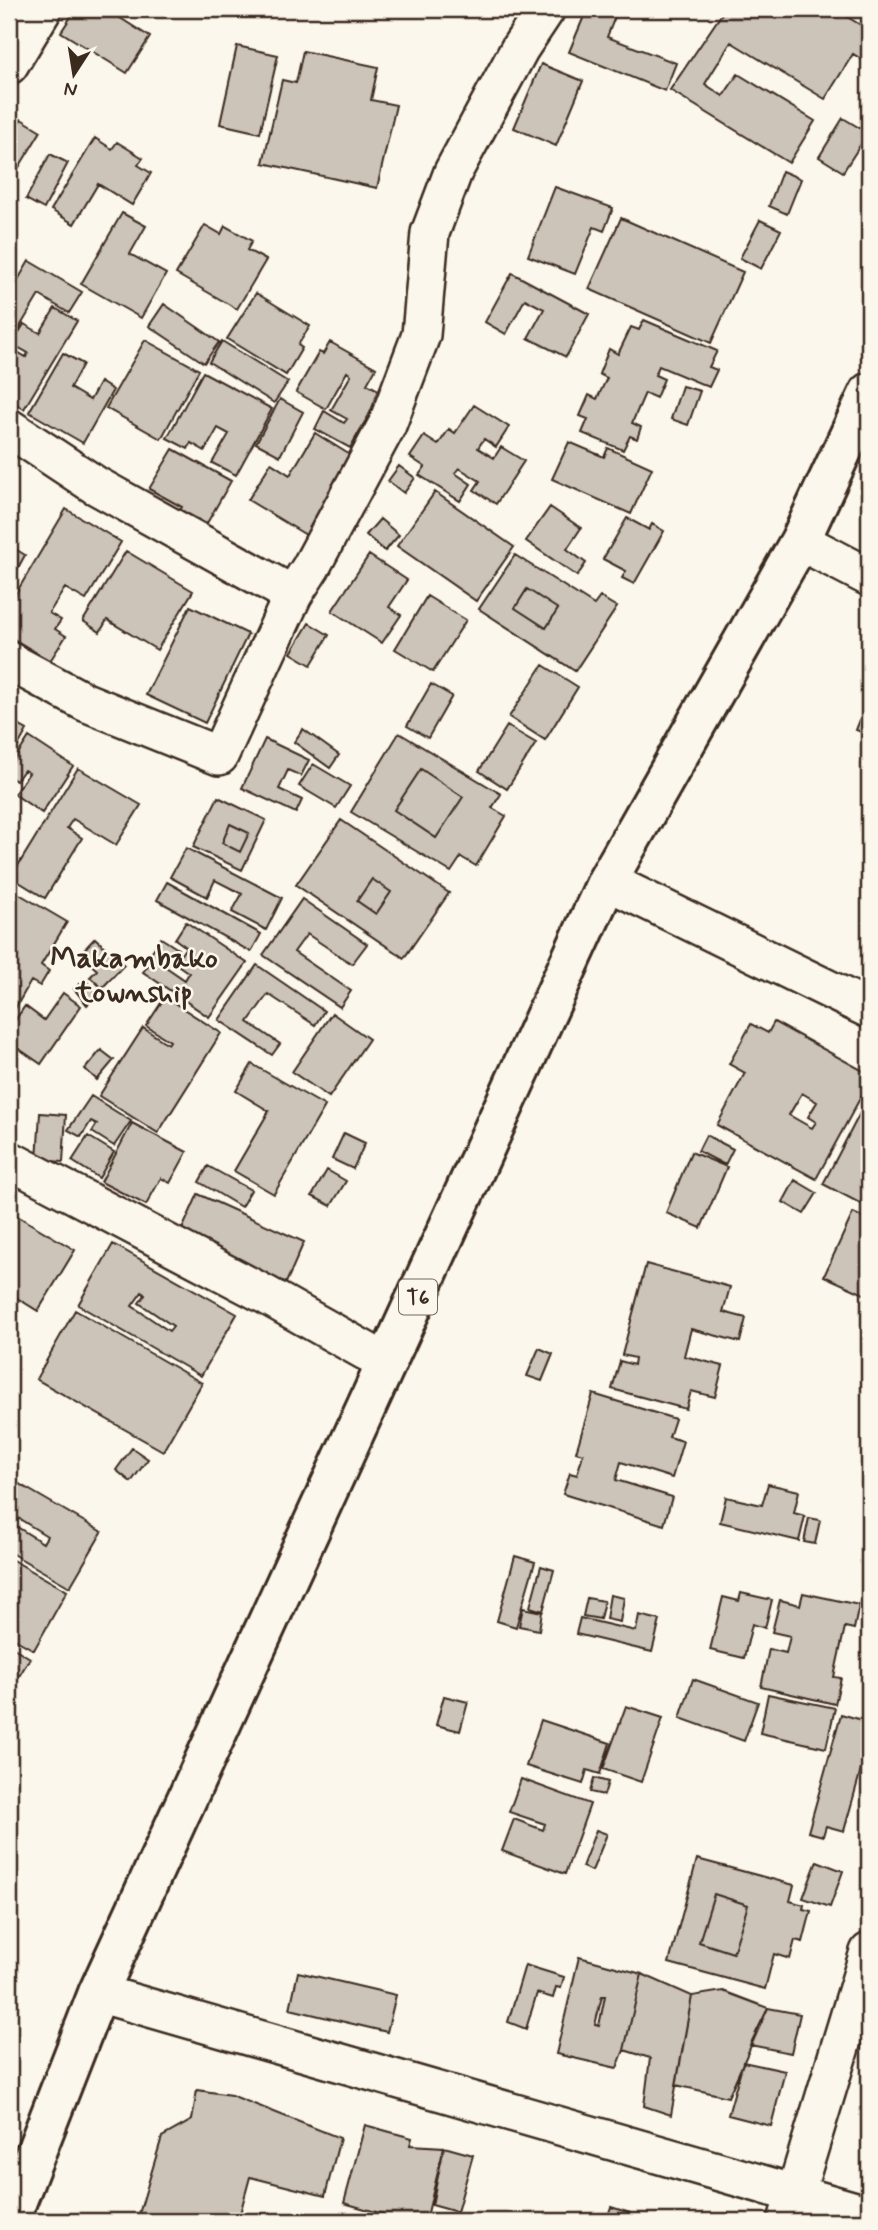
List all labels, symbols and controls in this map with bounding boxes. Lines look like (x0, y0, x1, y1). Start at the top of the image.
north arrow (38, 38, 108, 108)
text: N (62, 76, 80, 103)
district label: Makambako township (50, 939, 218, 1012)
road number: T6 (399, 1280, 437, 1314)

